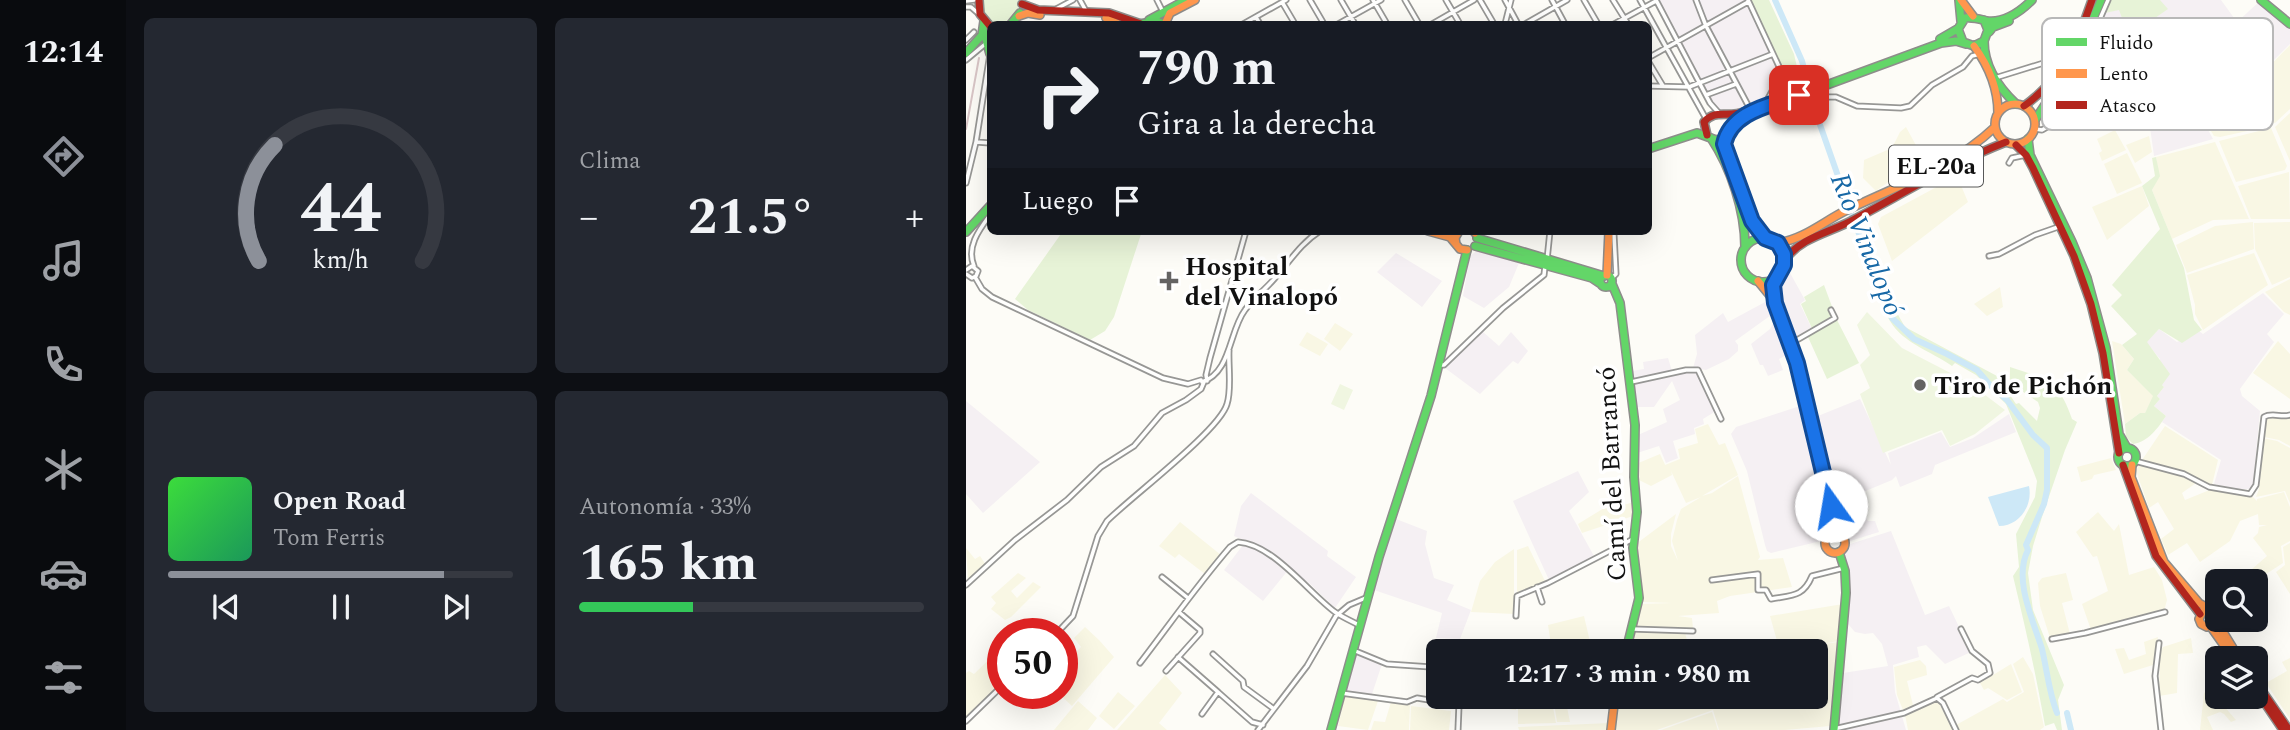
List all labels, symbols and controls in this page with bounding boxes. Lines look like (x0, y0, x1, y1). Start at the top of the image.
legend (2042, 18, 2273, 130)
text: 12:14 (23, 28, 103, 77)
text: Fluido (2099, 29, 2153, 58)
text: 790 m (1137, 32, 1276, 107)
icon: right (1022, 49, 1113, 140)
text: Lento (2099, 60, 2148, 89)
pin (1769, 65, 1829, 125)
icon: arrive (1780, 76, 1818, 114)
text: Atasco (2099, 92, 2156, 121)
text: Gira a la derecha (1137, 100, 1376, 149)
icon: directions (39, 132, 88, 181)
text: Clima (579, 144, 641, 179)
road number: EL-20a (1889, 146, 1983, 186)
text: 44 (300, 155, 381, 266)
water label: Río Vinalopó (1818, 166, 1915, 323)
text: 21.5° (688, 178, 815, 257)
text: Luego (1022, 181, 1094, 221)
icon: arrive (1108, 182, 1146, 220)
text: − (579, 189, 598, 247)
text: + (905, 189, 924, 247)
icon: music (39, 236, 88, 285)
text: km/h (312, 242, 369, 280)
place label: Hospital del Vinalopó (1185, 247, 1338, 317)
marker: Hospital del Vinalopó (1159, 271, 1179, 291)
icon: phone (39, 340, 88, 389)
street label: Camí del Barrancó (1586, 366, 1638, 582)
place label: Tiro de Pichón (1934, 366, 2112, 406)
marker: Tiro de Pichón (1912, 377, 1928, 393)
icon: climate (39, 445, 88, 494)
position arrow (1794, 469, 1868, 543)
text: Open Road (273, 481, 406, 521)
text: Autonomía · 33% (579, 490, 751, 525)
text: Tom Ferris (273, 521, 385, 556)
text: 165 km (579, 524, 758, 603)
icon: car (39, 549, 88, 598)
map controls (2205, 569, 2268, 709)
button: search (2205, 569, 2268, 632)
icon: previous (207, 588, 245, 626)
icon: pause (322, 588, 360, 626)
icon: next (437, 588, 475, 626)
speed limit sign: 50 (987, 618, 1078, 709)
button: layers (2205, 646, 2268, 709)
icon: filters (39, 653, 88, 702)
text: 12:17 · 3 min · 980 m (1503, 654, 1751, 694)

